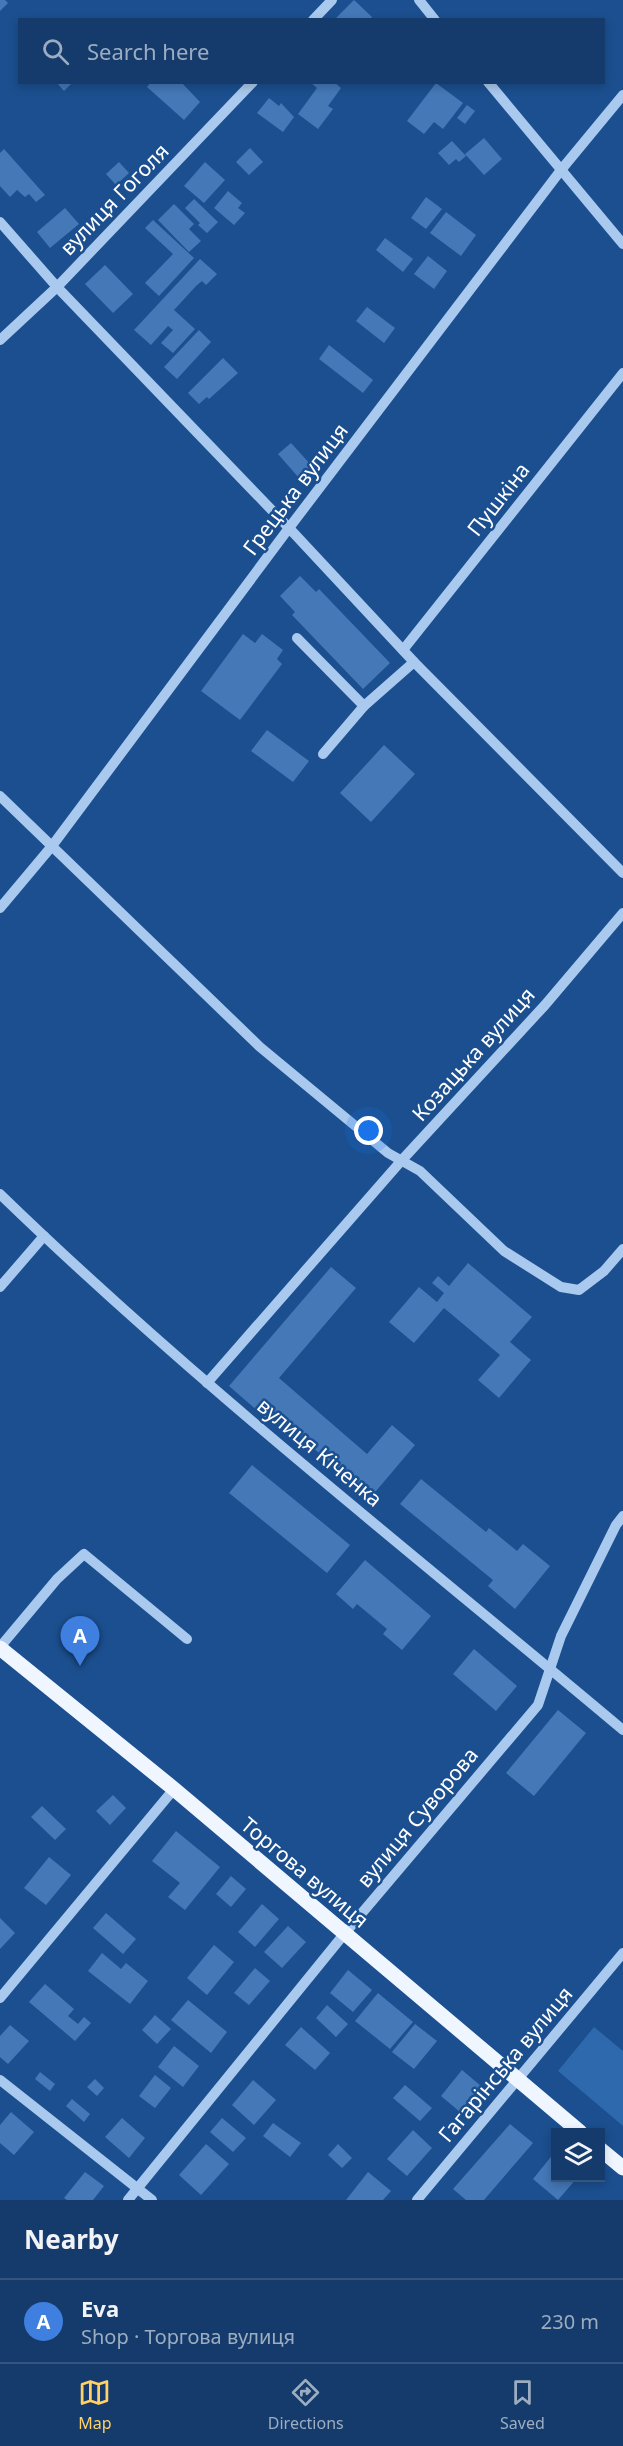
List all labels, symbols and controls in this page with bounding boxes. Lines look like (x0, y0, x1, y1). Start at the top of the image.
search box (18, 18, 605, 84)
icon: search (39, 35, 72, 68)
text: Search here (87, 36, 209, 66)
street label: вулиця Гоголя (53, 137, 175, 261)
street label: Грецька вулиця (236, 417, 354, 561)
street label: Пушкіна (460, 456, 536, 542)
street label: Козацька вулиця (405, 981, 541, 1127)
your location (354, 1116, 383, 1145)
street label: вулиця Кіченка (252, 1392, 388, 1512)
pin: A (60, 1616, 100, 1666)
street label: вулиця Суворова (350, 1741, 484, 1893)
street label: Торгова вулиця (235, 1810, 375, 1934)
street label: Гагарінська вулиця (432, 1980, 578, 2148)
map controls (551, 2128, 605, 2182)
button: layers (551, 2128, 605, 2182)
text: Nearby (24, 2221, 119, 2257)
text: Eva (81, 2293, 119, 2323)
text: A (37, 2308, 50, 2335)
text: 230 m (541, 2308, 599, 2335)
text: Shop · Торгова вулиця (81, 2323, 295, 2350)
tab: Map (78, 2376, 111, 2434)
tab: Directions (268, 2376, 344, 2434)
tab: Saved (500, 2376, 545, 2434)

